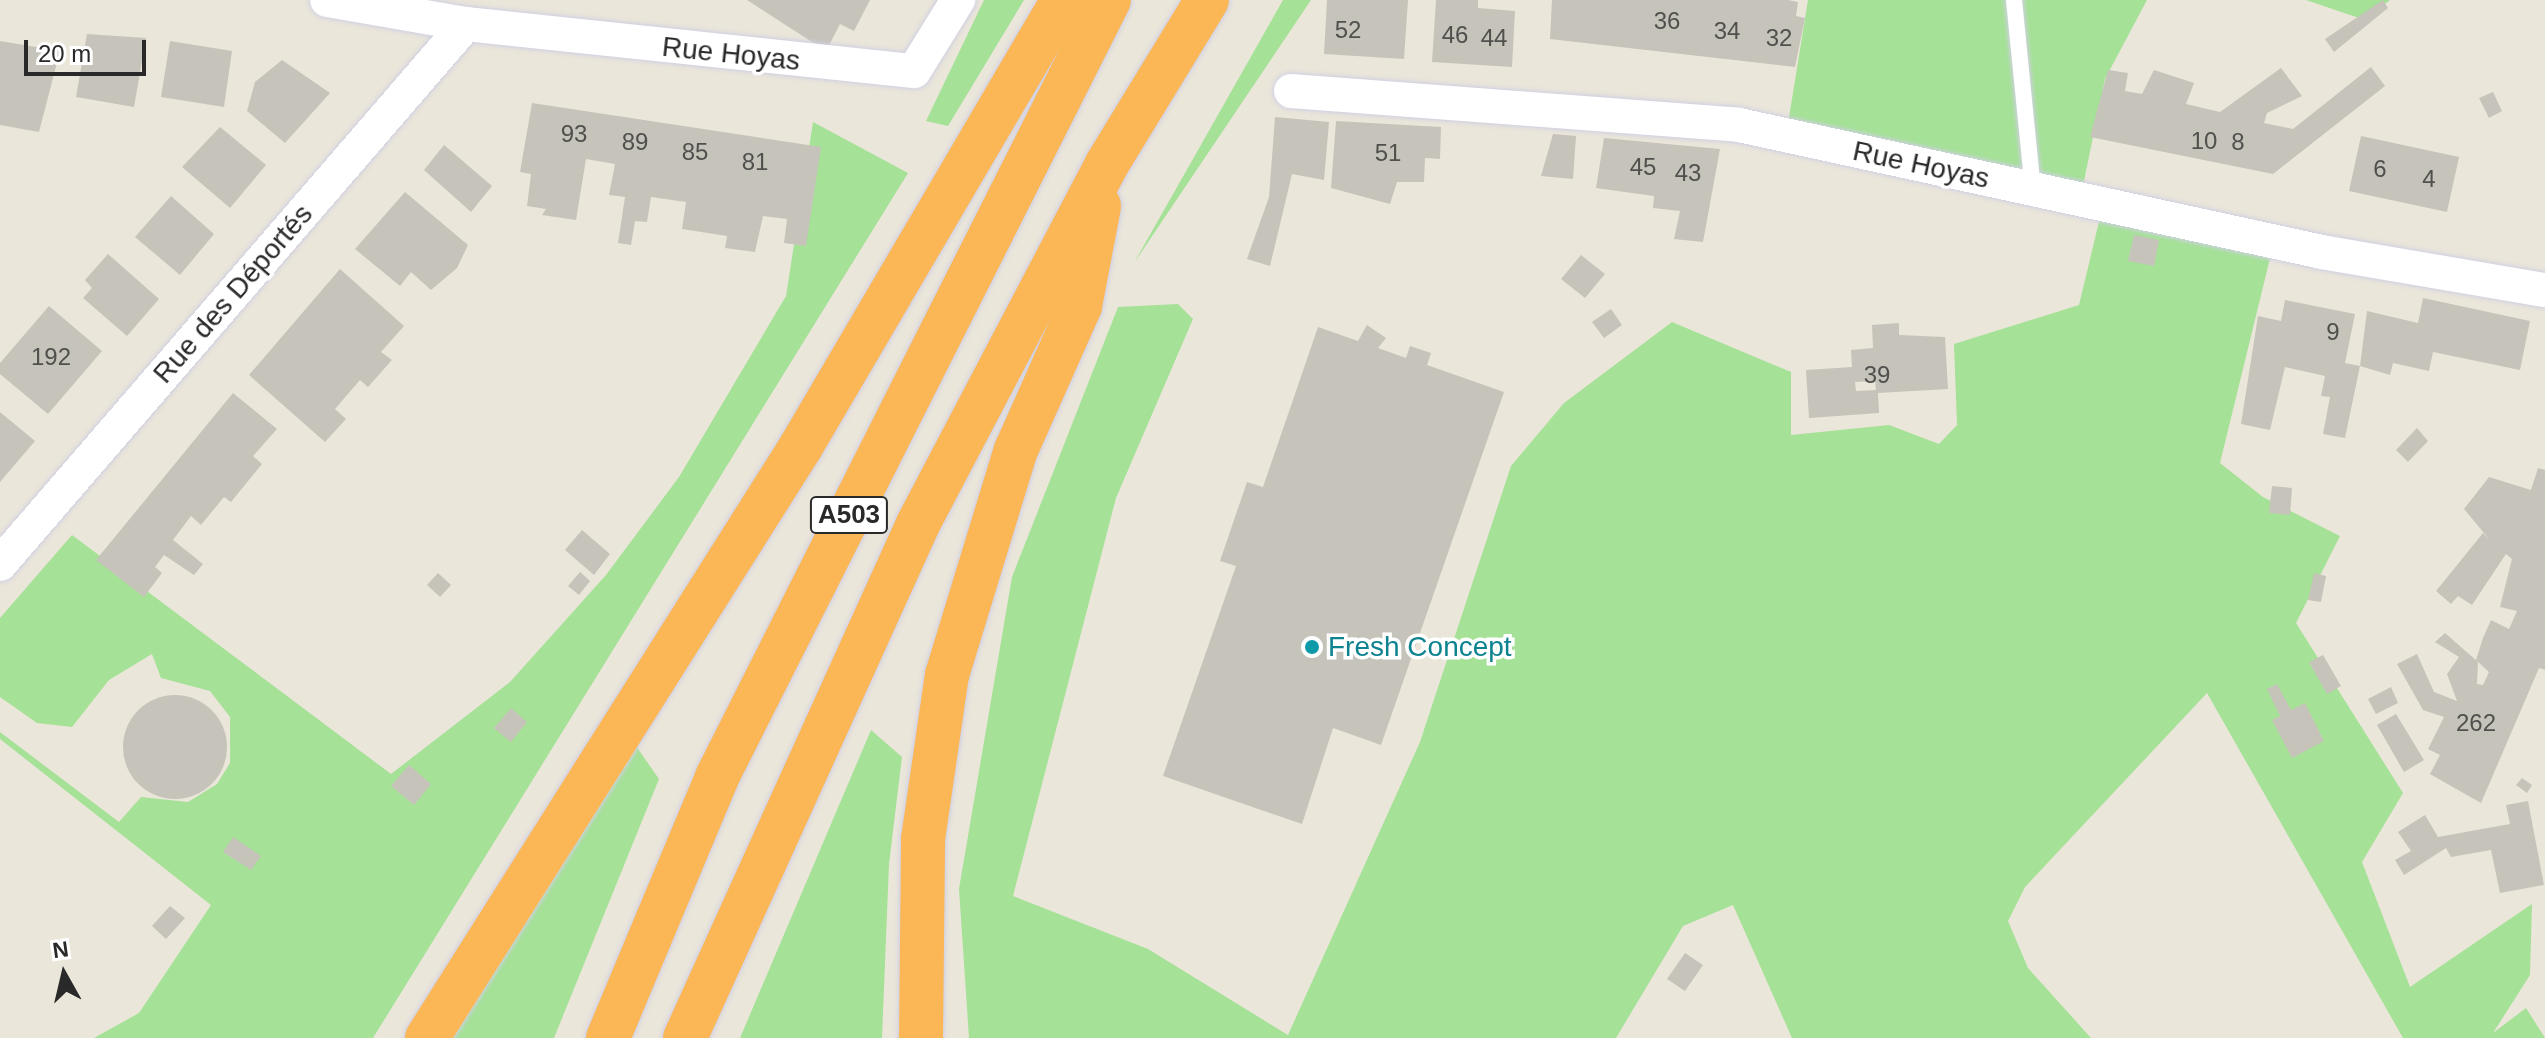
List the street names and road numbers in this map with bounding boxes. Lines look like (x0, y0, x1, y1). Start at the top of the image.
street label: Rue Hoyas (660, 30, 802, 78)
street label: Rue Hoyas (1850, 134, 1992, 196)
street label: Rue des Déportés (146, 198, 320, 390)
road number: A503 (809, 493, 889, 537)

